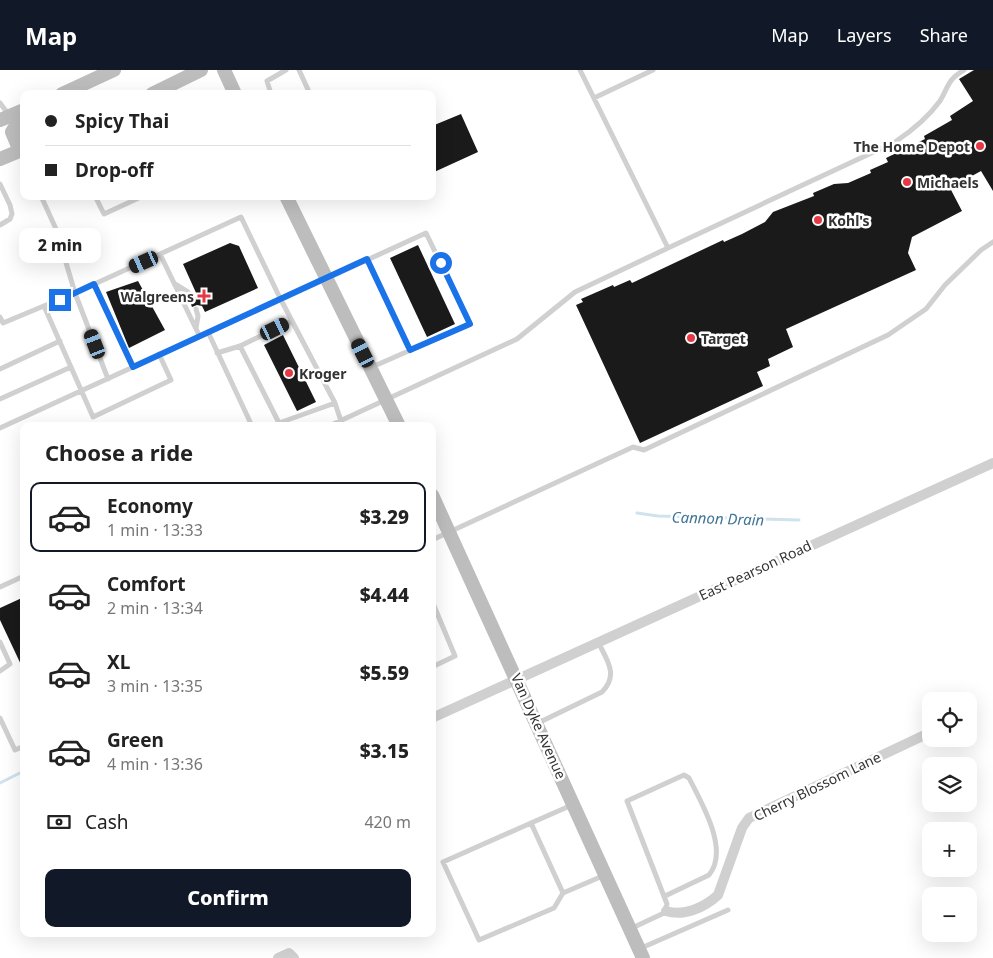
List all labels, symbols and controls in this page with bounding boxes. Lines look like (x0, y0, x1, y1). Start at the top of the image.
text: Map (25, 19, 77, 52)
text: Map (771, 23, 809, 47)
text: Layers (837, 23, 892, 47)
text: Share (920, 23, 968, 47)
text: Spicy Thai (75, 108, 169, 134)
place label: The Home Depot (853, 137, 970, 156)
marker: The Home Depot (974, 140, 986, 152)
text: Drop-off (75, 157, 154, 183)
place label: Michaels (917, 173, 979, 192)
marker: Michaels (901, 176, 913, 188)
place label: Kohl's (828, 211, 870, 230)
marker: Kohl's (812, 214, 824, 226)
callout: 2 min (19, 228, 101, 262)
text: 2 min (38, 234, 82, 256)
car (127, 249, 160, 275)
route start (430, 252, 452, 274)
place label: Walgreens (121, 287, 194, 306)
route end (49, 289, 71, 311)
marker: Walgreens (198, 290, 210, 302)
car (258, 316, 291, 342)
car (82, 327, 107, 361)
place label: Target (701, 329, 746, 348)
marker: Target (685, 332, 697, 344)
car (349, 336, 376, 370)
place label: Kroger (299, 364, 347, 383)
marker: Kroger (283, 367, 295, 379)
text: Choose a ride (45, 437, 193, 467)
text: Economy (107, 493, 193, 519)
icon: car (47, 495, 92, 540)
text: $3.29 (360, 504, 409, 530)
water label: Cannon Drain (671, 506, 765, 530)
text: 1 min · 13:33 (107, 519, 203, 541)
street label: East Pearson Road (696, 536, 814, 604)
text: Comfort (107, 571, 186, 597)
icon: car (47, 573, 92, 618)
text: $4.44 (360, 582, 409, 608)
text: 2 min · 13:34 (107, 597, 203, 619)
text: XL (107, 649, 130, 675)
icon: car (47, 651, 92, 696)
text: $5.59 (360, 660, 409, 686)
street label: Van Dyke Avenue (507, 670, 571, 782)
text: 3 min · 13:35 (107, 675, 203, 697)
map controls (922, 692, 977, 942)
button: locate (922, 692, 977, 747)
text: Green (107, 727, 164, 753)
icon: car (47, 729, 92, 774)
text: $3.15 (360, 738, 409, 764)
street label: Cherry Blossom Lane (750, 747, 884, 825)
text: 4 min · 13:36 (107, 753, 203, 775)
button: layers (922, 757, 977, 812)
icon: cash (45, 808, 73, 836)
text: Cash (85, 809, 129, 835)
text: 420 m (364, 811, 411, 833)
button: + (922, 822, 977, 877)
button: Confirm (45, 869, 411, 927)
button: − (922, 887, 977, 942)

